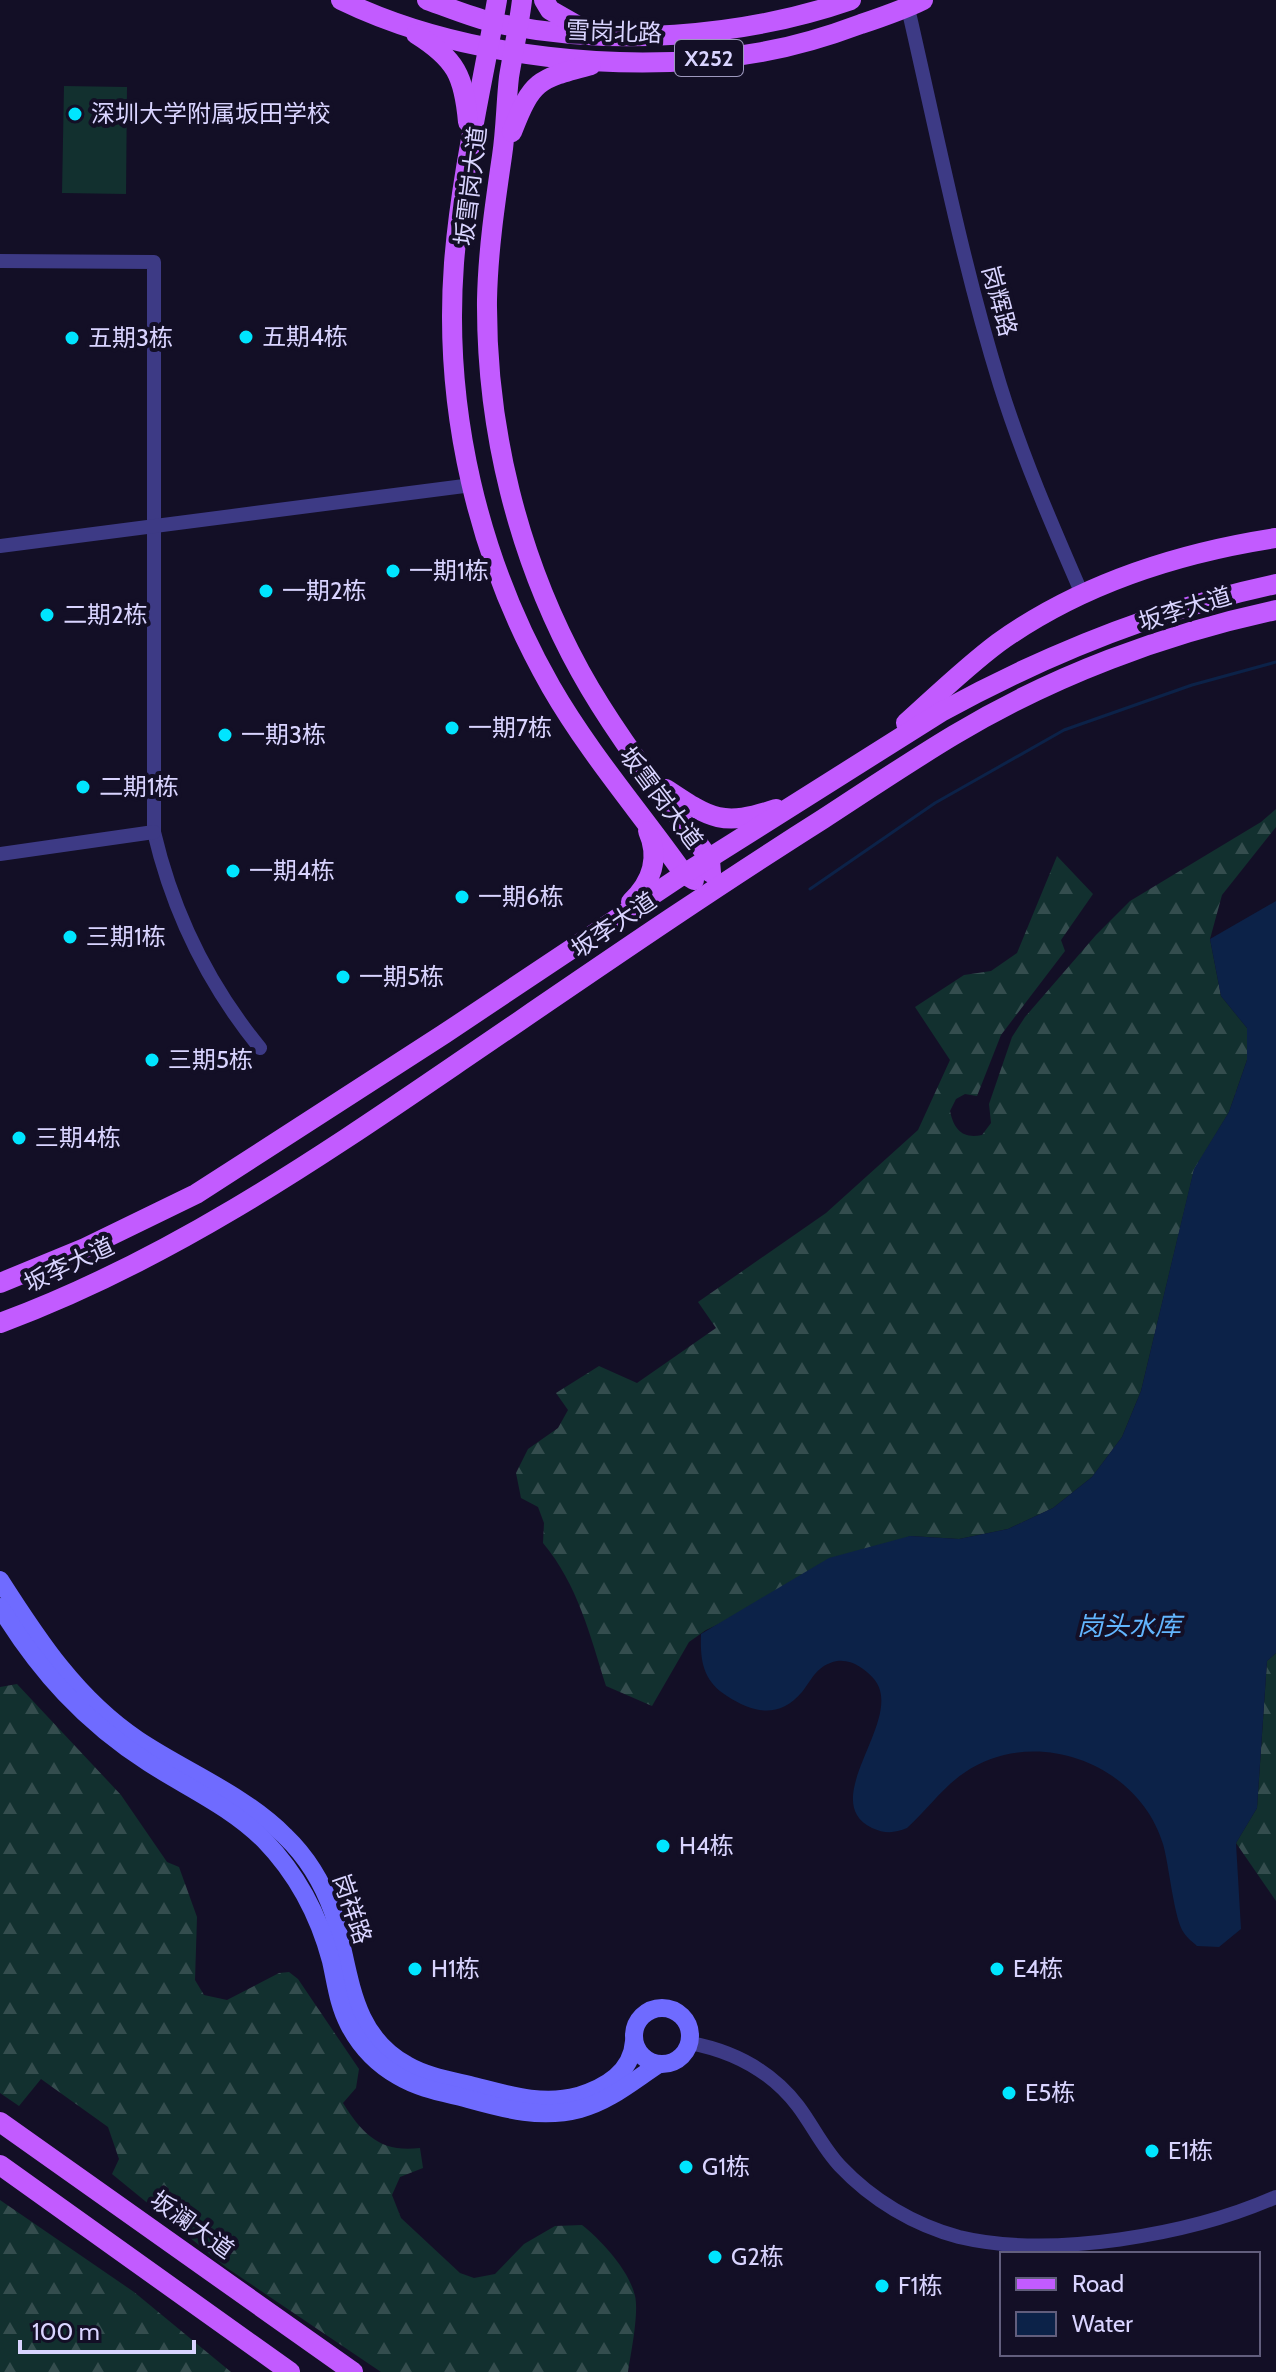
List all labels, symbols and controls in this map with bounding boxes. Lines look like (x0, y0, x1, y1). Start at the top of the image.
street label: 雪岗北路 (566, 15, 662, 48)
road number: X252 (675, 40, 743, 76)
place label: 深圳大学附属坂田学校 (91, 99, 331, 128)
marker: 深圳大学附属坂田学校 (66, 105, 84, 123)
street label: 坂雪岗大道 (449, 125, 492, 247)
street label: 岗辉路 (976, 262, 1023, 339)
place label: 五期4栋 (262, 322, 348, 351)
place label: 五期3栋 (88, 323, 173, 352)
marker: 五期4栋 (237, 328, 255, 346)
marker: 五期3栋 (63, 329, 81, 347)
place label: 一期1栋 (409, 556, 489, 585)
marker: 一期1栋 (384, 562, 402, 580)
place label: 一期2栋 (282, 576, 367, 605)
street label: 坂李大道 (1135, 581, 1235, 636)
marker: 一期2栋 (257, 582, 275, 600)
place label: 二期2栋 (63, 600, 148, 629)
marker: 二期2栋 (38, 606, 56, 624)
place label: 一期7栋 (468, 713, 552, 742)
marker: 一期7栋 (443, 719, 461, 737)
place label: 一期3栋 (241, 720, 326, 749)
marker: 一期3栋 (216, 726, 234, 744)
street label: 坂雪岗大道 (614, 741, 709, 854)
place label: 二期1栋 (99, 772, 179, 801)
marker: 二期1栋 (74, 778, 92, 796)
place label: 一期4栋 (249, 856, 335, 885)
marker: 一期4栋 (224, 862, 242, 880)
place label: 一期6栋 (478, 882, 564, 911)
street label: 坂李大道 (566, 886, 662, 963)
marker: 一期6栋 (453, 888, 471, 906)
place label: 三期1栋 (86, 922, 166, 951)
marker: 三期1栋 (61, 928, 79, 946)
place label: 一期5栋 (359, 962, 444, 991)
marker: 一期5栋 (334, 968, 352, 986)
place label: 三期5栋 (168, 1045, 253, 1074)
marker: 三期5栋 (143, 1051, 161, 1069)
place label: 三期4栋 (35, 1123, 121, 1152)
marker: 三期4栋 (10, 1129, 28, 1147)
street label: 坂李大道 (19, 1231, 118, 1298)
water label: 岗头水库 (1077, 1610, 1185, 1642)
place label: H4栋 (679, 1831, 734, 1860)
marker: H4栋 (654, 1837, 672, 1855)
street label: 岗祥路 (327, 1870, 378, 1948)
place label: H1栋 (431, 1954, 480, 1983)
place label: E4栋 (1013, 1954, 1063, 1983)
marker: H1栋 (406, 1960, 424, 1978)
marker: E4栋 (988, 1960, 1006, 1978)
place label: E5栋 (1025, 2078, 1075, 2107)
marker: E5栋 (1000, 2084, 1018, 2102)
place label: E1栋 (1168, 2136, 1213, 2165)
marker: E1栋 (1143, 2142, 1161, 2160)
place label: G1栋 (702, 2152, 750, 2181)
marker: G1栋 (677, 2158, 695, 2176)
street label: 坂澜大道 (145, 2185, 240, 2265)
place label: G2栋 (731, 2242, 784, 2271)
marker: G2栋 (706, 2248, 724, 2266)
legend (1000, 2252, 1260, 2356)
text: Road (1072, 2269, 1124, 2298)
place label: F1栋 (898, 2271, 942, 2300)
marker: F1栋 (873, 2277, 891, 2295)
scale bar (20, 2304, 194, 2354)
text: Water (1072, 2309, 1133, 2338)
text: 100 m (32, 2317, 100, 2346)

